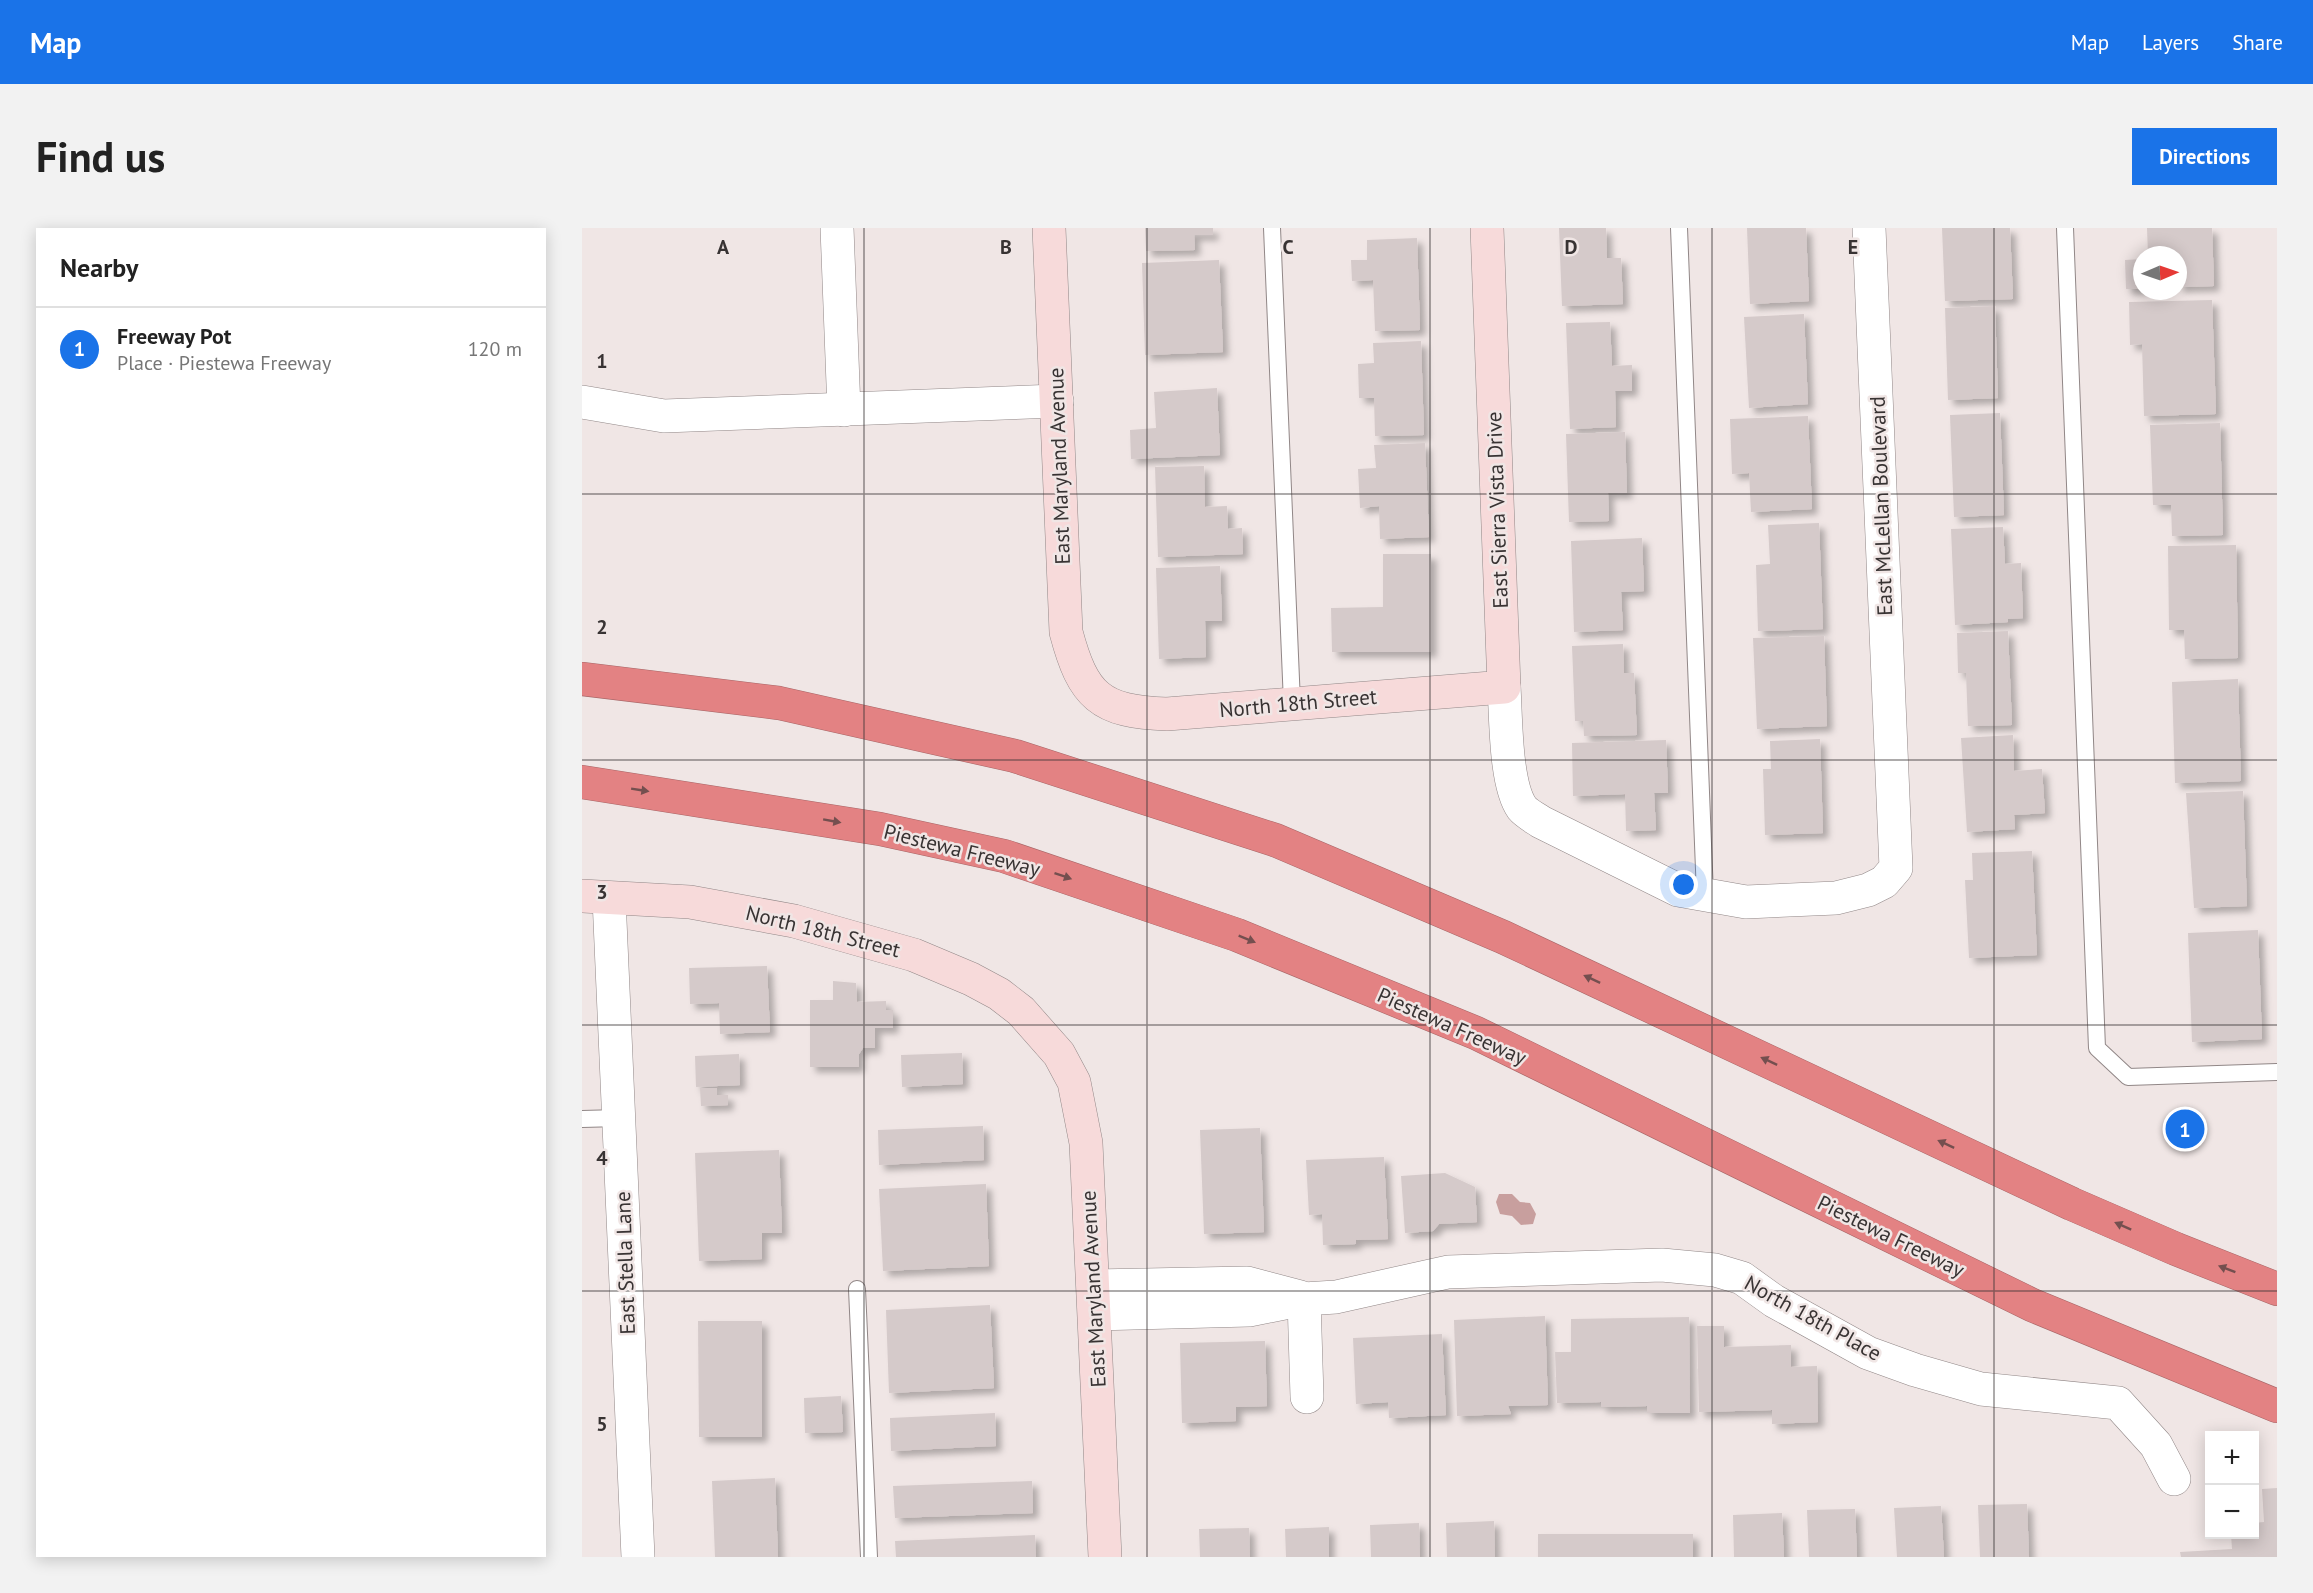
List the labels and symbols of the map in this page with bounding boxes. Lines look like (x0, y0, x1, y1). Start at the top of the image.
text: A (717, 234, 730, 260)
text: B (1000, 234, 1012, 260)
text: C (1282, 234, 1294, 260)
text: D (1565, 234, 1578, 260)
text: E (1848, 234, 1858, 260)
north arrow (2133, 246, 2187, 300)
text: 1 (596, 348, 608, 374)
street label: East Maryland Avenue (1042, 367, 1076, 565)
street label: East McLellan Boulevard (1864, 396, 1898, 616)
street label: East Sierra Vista Drive (1480, 411, 1514, 609)
text: 2 (596, 614, 608, 640)
street label: North 18th Street (1218, 683, 1378, 723)
one-way arrow (630, 786, 649, 795)
one-way arrow (823, 817, 842, 826)
street label: Piestewa Freeway (881, 818, 1043, 883)
your location (1669, 870, 1698, 899)
one-way arrow (1054, 872, 1072, 881)
text: 3 (596, 879, 608, 905)
street label: North 18th Street (743, 899, 903, 963)
one-way arrow (1238, 935, 1256, 944)
one-way arrow (1584, 974, 1601, 983)
street label: Piestewa Freeway (1373, 981, 1531, 1071)
one-way arrow (1760, 1057, 1777, 1066)
pin: 1 (2166, 1106, 2204, 1152)
one-way arrow (1936, 1139, 1954, 1149)
text: 4 (596, 1145, 608, 1171)
street label: Piestewa Freeway (1813, 1189, 1969, 1283)
street label: East Maryland Avenue (1074, 1190, 1112, 1388)
street label: East Stella Lane (609, 1191, 641, 1335)
one-way arrow (2113, 1221, 2131, 1231)
one-way arrow (2217, 1264, 2235, 1274)
street label: North 18th Place (1740, 1269, 1886, 1367)
text: 5 (596, 1411, 608, 1437)

